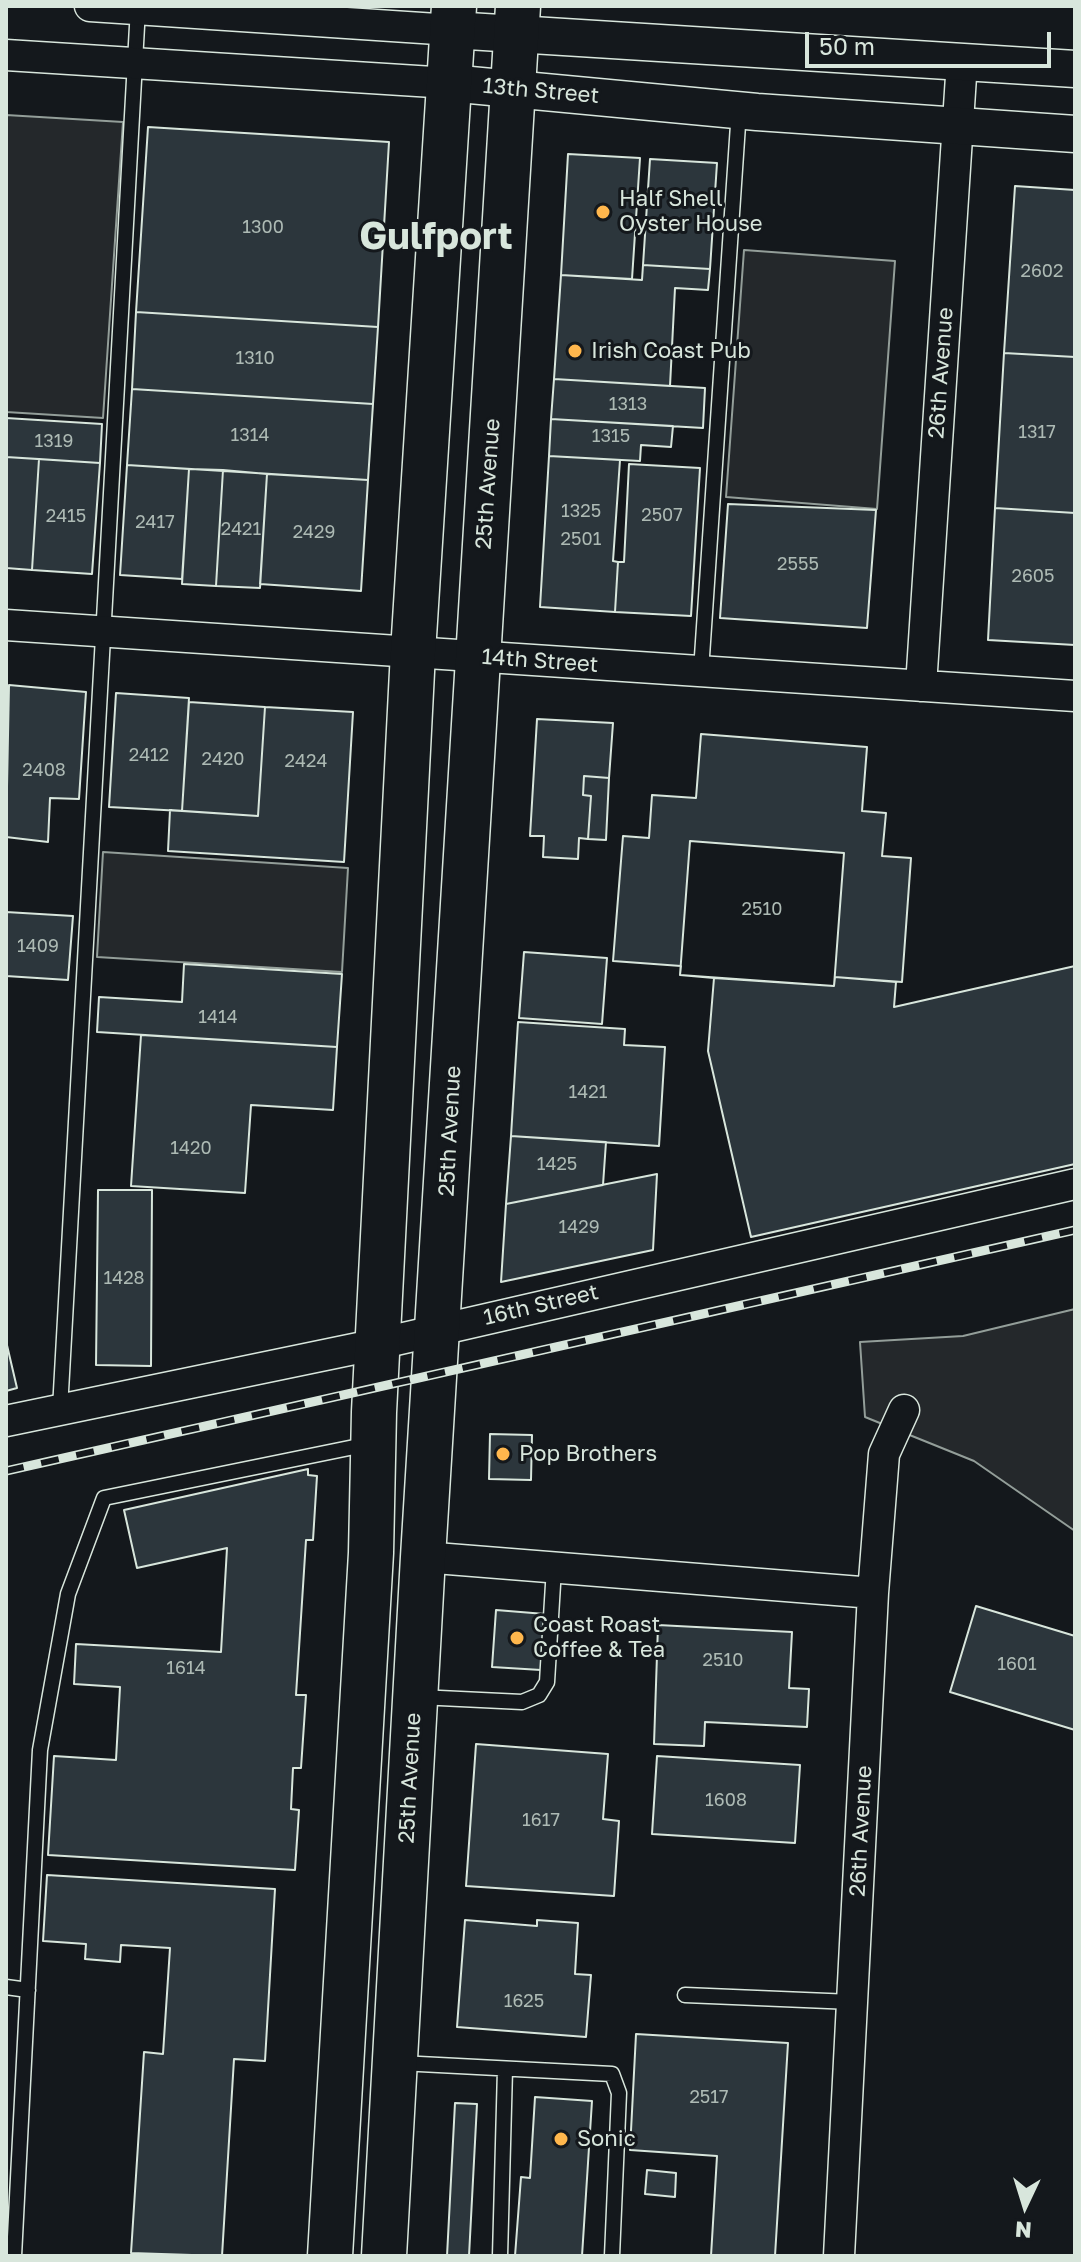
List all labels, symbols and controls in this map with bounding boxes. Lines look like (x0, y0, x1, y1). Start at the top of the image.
scale bar (809, 16, 1055, 66)
text: 50 m (819, 31, 875, 60)
street label: 13th Street (482, 73, 600, 109)
place label: Half Shell Oyster House (619, 186, 763, 238)
marker: Half Shell Oyster House (594, 203, 612, 221)
district label: Gulfport (359, 214, 513, 260)
house number: 1300 (242, 216, 284, 238)
house number: 2602 (1021, 260, 1063, 282)
street label: 26th Avenue (923, 306, 959, 440)
place label: Irish Coast Pub (591, 338, 751, 364)
marker: Irish Coast Pub (566, 342, 584, 360)
house number: 1310 (235, 347, 275, 369)
house number: 1313 (609, 393, 647, 415)
street label: 25th Avenue (470, 418, 506, 550)
house number: 1317 (1018, 421, 1056, 443)
house number: 1314 (231, 424, 269, 446)
house number: 1315 (592, 425, 630, 447)
house number: 1319 (35, 430, 73, 452)
house number: 1325 (561, 500, 601, 522)
house number: 2507 (641, 504, 683, 526)
house number: 2415 (46, 505, 86, 527)
house number: 2417 (135, 511, 175, 533)
house number: 2421 (221, 518, 261, 540)
house number: 2429 (293, 521, 335, 543)
house number: 2501 (561, 528, 601, 550)
house number: 2555 (777, 553, 819, 575)
house number: 2605 (1012, 565, 1054, 587)
street label: 14th Street (481, 644, 599, 678)
house number: 2412 (129, 744, 169, 766)
house number: 2420 (201, 748, 245, 770)
house number: 2424 (285, 750, 327, 772)
house number: 2408 (22, 759, 66, 781)
house number: 2510 (742, 898, 782, 920)
house number: 1409 (17, 935, 59, 957)
house number: 1414 (198, 1006, 238, 1028)
street label: 25th Avenue (433, 1065, 467, 1197)
house number: 1421 (569, 1081, 607, 1103)
house number: 1420 (170, 1137, 212, 1159)
house number: 1425 (537, 1153, 577, 1175)
house number: 1429 (558, 1216, 600, 1238)
house number: 1428 (103, 1267, 145, 1289)
street label: 16th Street (481, 1279, 601, 1331)
place label: Pop Brothers (519, 1441, 657, 1467)
marker: Pop Brothers (494, 1445, 512, 1463)
place label: Coast Roast Coffee & Tea (533, 1612, 665, 1664)
marker: Coast Roast Coffee & Tea (508, 1629, 526, 1647)
house number: 2510 (703, 1649, 743, 1671)
house number: 1601 (997, 1653, 1037, 1675)
house number: 1614 (166, 1657, 206, 1679)
street label: 25th Avenue (393, 1712, 427, 1844)
street label: 26th Avenue (844, 1765, 878, 1897)
house number: 1608 (705, 1789, 747, 1811)
house number: 1617 (522, 1809, 560, 1831)
house number: 1625 (504, 1990, 544, 2012)
house number: 2517 (689, 2086, 729, 2108)
place label: Sonic (577, 2126, 636, 2152)
marker: Sonic (552, 2130, 570, 2148)
north arrow (985, 2166, 1065, 2246)
text: N (1014, 2216, 1033, 2244)

